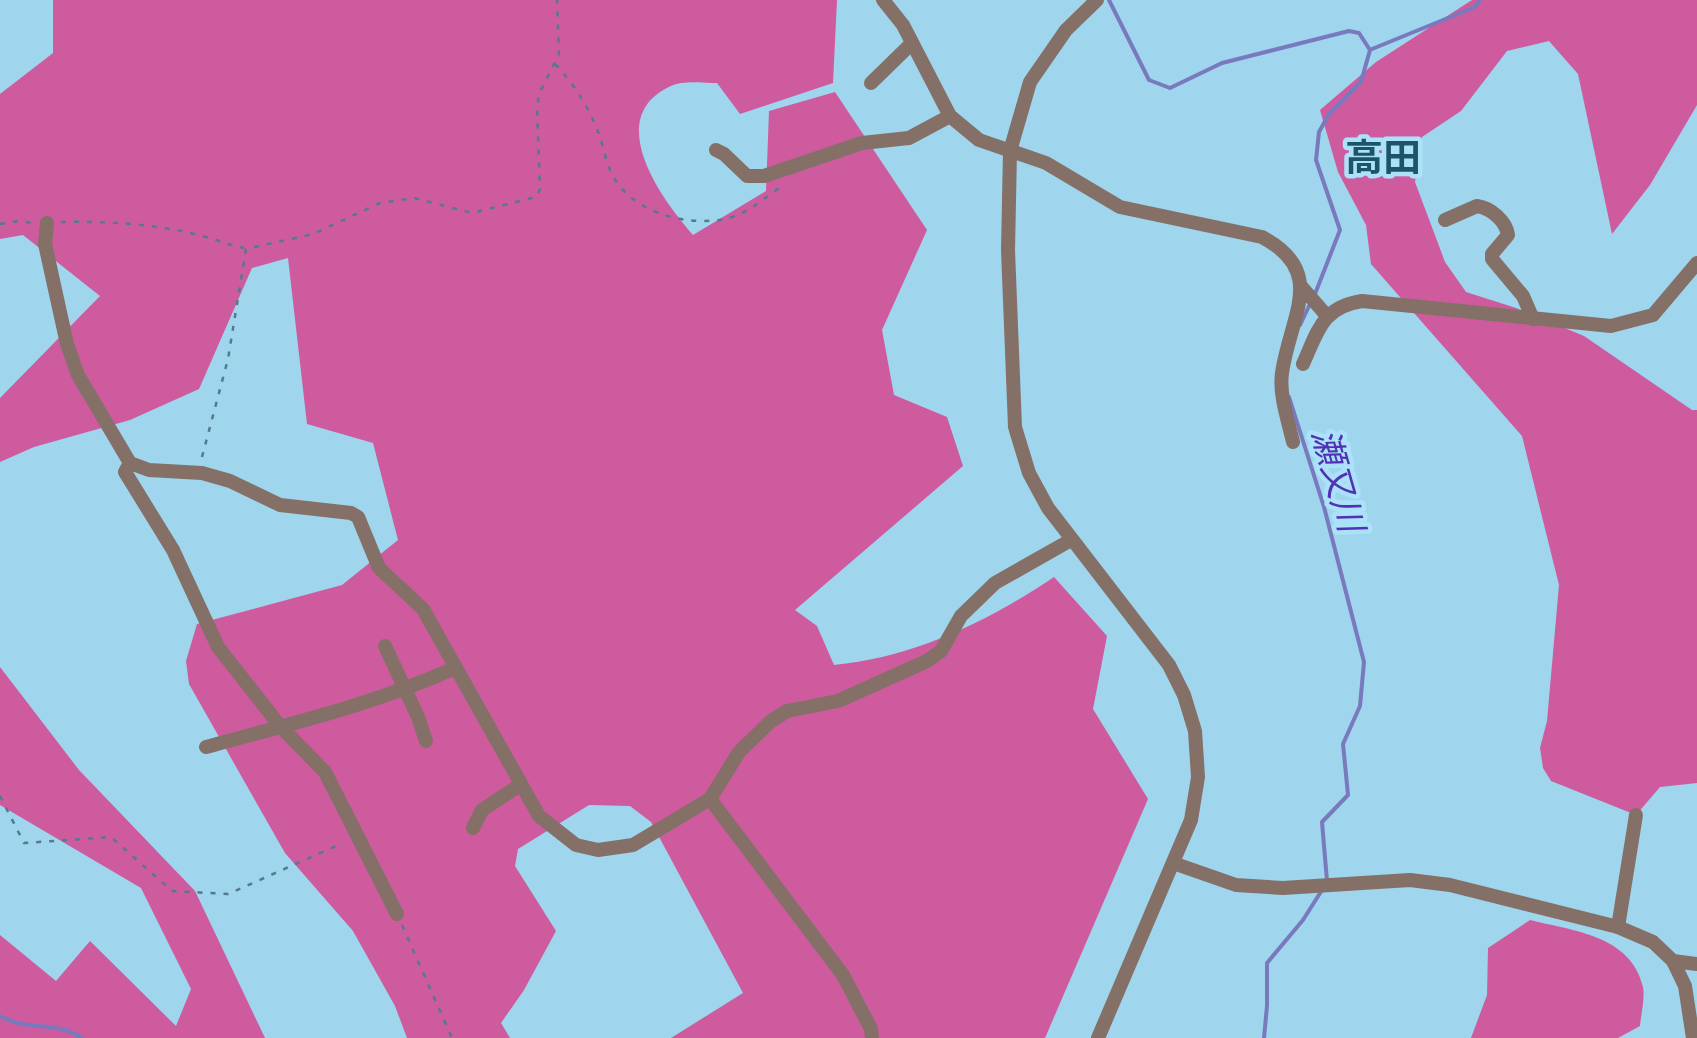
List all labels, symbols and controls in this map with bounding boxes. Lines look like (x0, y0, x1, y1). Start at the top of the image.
district label: 高田 (1345, 126, 1421, 183)
water label: 瀬又川 (1301, 422, 1381, 541)

